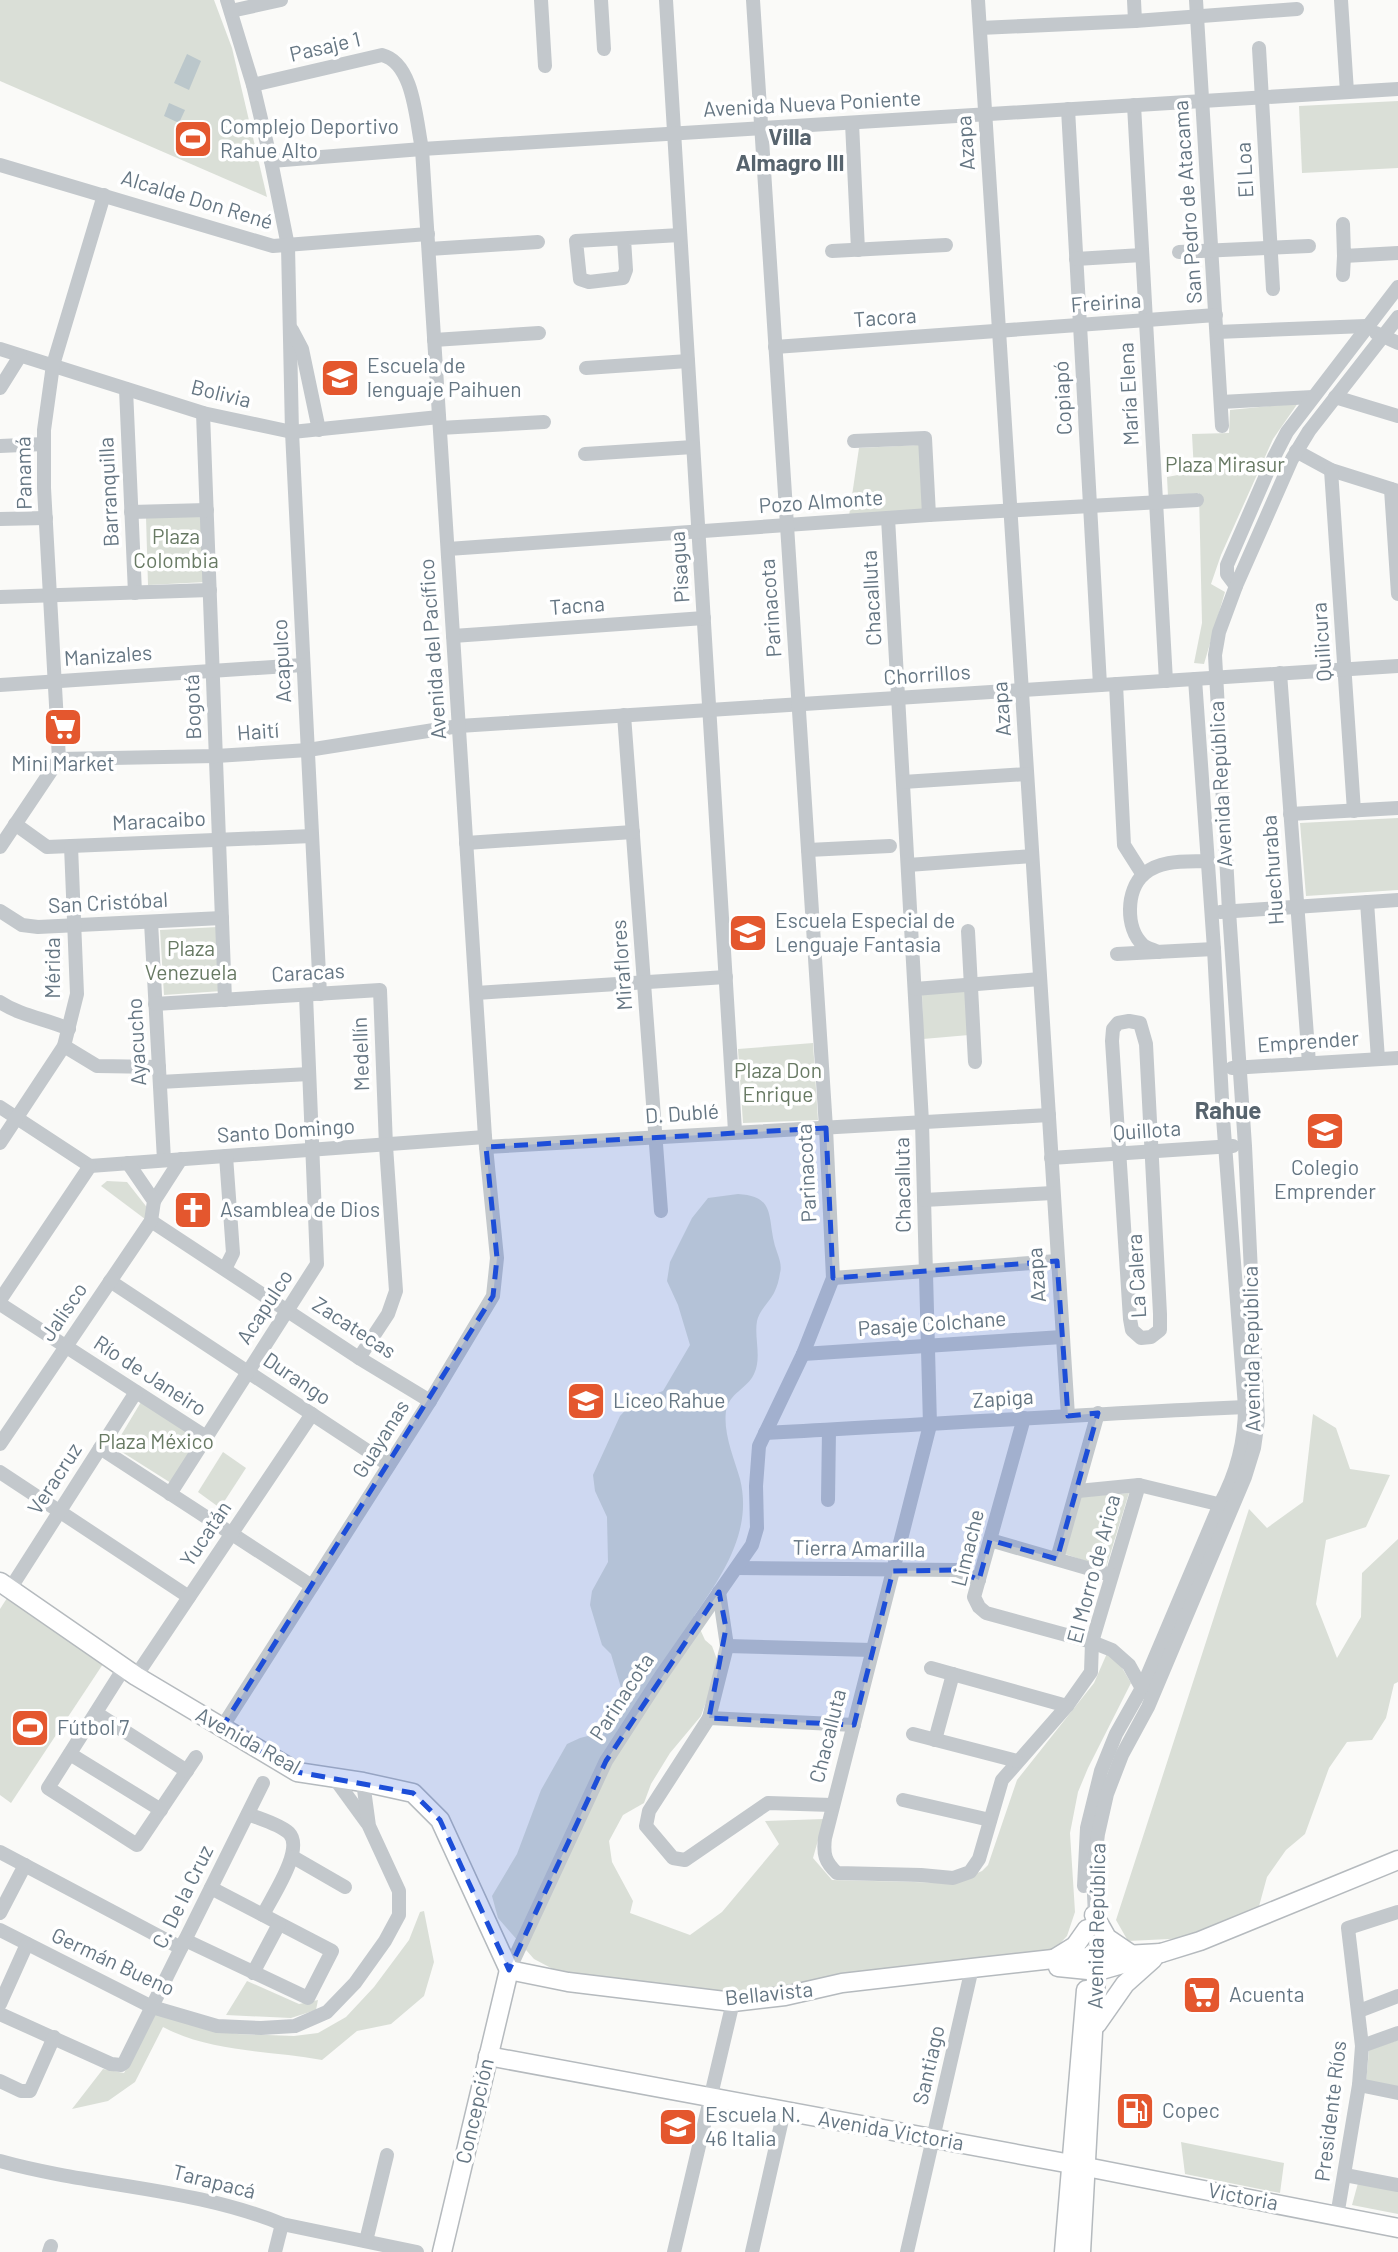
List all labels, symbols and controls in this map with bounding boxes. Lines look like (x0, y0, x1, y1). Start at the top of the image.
street label: Pasaje 1 (287, 25, 362, 66)
street label: Avenida Nueva Poniente (702, 84, 922, 121)
street label: San Pedro de Atacama (1167, 100, 1206, 305)
place label: Complejo Deportivo Rahue Alto (220, 113, 399, 162)
street label: Azapa (950, 115, 979, 171)
sports icon: Complejo Deportivo Rahue Alto (172, 118, 214, 160)
district label: Villa Almagro III (735, 122, 845, 176)
street label: El Loa (1230, 142, 1257, 199)
street label: Alcalde Don René (119, 164, 276, 234)
street label: Freirina (1070, 287, 1142, 316)
street label: Tacora (853, 302, 917, 331)
street label: María Elena (1112, 342, 1143, 446)
place label: Escuela de lenguaje Paihuen (367, 352, 522, 401)
school or university icon: Escuela de lenguaje Paihuen (319, 357, 361, 399)
street label: Copiapó (1047, 360, 1076, 436)
street label: Bolivia (189, 373, 254, 412)
street label: Panamá (9, 436, 36, 510)
street label: Barranquilla (92, 437, 123, 547)
park label: Plaza Mirasur (1165, 451, 1285, 476)
street label: Pozo Almonte (758, 484, 884, 517)
park label: Plaza Colombia (133, 523, 219, 572)
street label: Pisagua (664, 530, 693, 604)
street label: Chacalluta (856, 550, 885, 647)
street label: Avenida del Pacífico (413, 558, 450, 740)
street label: Parinacota (754, 558, 785, 658)
street label: Tacna (548, 590, 605, 619)
street label: Quilicura (1305, 602, 1336, 683)
street label: Acapulco (266, 618, 295, 704)
street label: Manizales (63, 639, 153, 670)
street label: Chorrillos (883, 658, 971, 689)
street label: Bogotá (178, 674, 205, 740)
street label: Azapa (986, 681, 1015, 737)
street label: Avenida República (1203, 700, 1236, 868)
supermarket icon: Mini Market (42, 706, 84, 748)
street label: Haití (236, 717, 280, 744)
place label: Mini Market (11, 750, 115, 775)
street label: Maracaibo (111, 805, 206, 834)
street label: Huechuraba (1255, 814, 1288, 926)
street label: San Cristóbal (47, 886, 168, 917)
place label: Escuela Especial de Lenguaje Fantasia (775, 907, 955, 956)
school or university icon: Escuela Especial de Lenguaje Fantasia (727, 912, 769, 954)
street label: Miraflores (605, 919, 636, 1011)
park label: Plaza Venezuela (145, 935, 237, 984)
street label: Mérida (39, 937, 64, 999)
street label: Caracas (271, 957, 345, 986)
street label: Ayacucho (121, 997, 150, 1087)
street label: Medellín (346, 1016, 373, 1092)
street label: Emprender (1256, 1024, 1360, 1057)
park label: Plaza Don Enrique (734, 1057, 822, 1106)
district label: Rahue (1195, 1095, 1261, 1124)
street label: D. Dublé (644, 1097, 720, 1128)
school or university icon: Colegio Emprender (1304, 1110, 1346, 1152)
street label: Santo Domingo (216, 1112, 356, 1147)
street label: Quillota (1112, 1115, 1182, 1144)
street label: Parinacota (790, 1123, 821, 1223)
street label: Chacalluta (888, 1137, 915, 1233)
place label: Colegio Emprender (1274, 1154, 1376, 1203)
church icon: Asamblea de Dios (172, 1189, 214, 1231)
place label: Asamblea de Dios (220, 1196, 380, 1221)
street label: La Calera (1121, 1233, 1150, 1319)
street label: Azapa (1021, 1247, 1050, 1303)
street label: Acapulco (230, 1264, 297, 1348)
street label: Avenida República (1237, 1266, 1264, 1432)
street label: Jalisco (34, 1277, 91, 1345)
street label: Zacatecas (309, 1291, 401, 1363)
street label: Pasaje Colchane (857, 1305, 1007, 1340)
street label: Río de Janeiro (90, 1329, 212, 1420)
street label: Durango (259, 1346, 336, 1409)
school or university icon: Liceo Rahue (565, 1380, 607, 1422)
street label: Zapiga (972, 1383, 1034, 1412)
place label: Liceo Rahue (613, 1387, 725, 1412)
street label: Guayanas (346, 1395, 413, 1482)
park label: Plaza México (98, 1428, 214, 1453)
street label: Veracruz (21, 1438, 86, 1519)
street label: El Morro de Arica (1061, 1491, 1124, 1646)
street label: Yucatán (174, 1496, 236, 1571)
street label: Limache (945, 1506, 988, 1589)
street label: Tierra Amarilla (793, 1534, 926, 1561)
street label: Parinacota (583, 1648, 658, 1744)
street label: Chacalluta (803, 1686, 850, 1785)
street label: Avenida Real (192, 1701, 305, 1779)
sports icon: Fútbol 7 (9, 1707, 51, 1749)
place label: Fútbol 7 (57, 1714, 129, 1739)
street label: C. De la Cruz (146, 1841, 217, 1952)
street label: Avenida República (1082, 1843, 1109, 2009)
street label: Germán Bueno (48, 1921, 179, 2000)
supermarket icon: Acuenta (1181, 1974, 1223, 2016)
street label: Bellavista (724, 1975, 814, 2010)
place label: Acuenta (1229, 1981, 1305, 2006)
street label: Santiago (906, 2023, 949, 2107)
street label: Presidente Ríos (1308, 2039, 1351, 2183)
street label: Concepción (449, 2055, 498, 2166)
fuel station icon: Copec (1114, 2090, 1156, 2132)
place label: Copec (1162, 2097, 1220, 2122)
place label: Escuela N. 46 Italia (705, 2101, 801, 2150)
street label: Avenida Victoria (817, 2104, 966, 2155)
school or university icon: Escuela N. 46 Italia (657, 2106, 699, 2148)
street label: Tarapacá (170, 2158, 258, 2203)
street label: Victoria (1206, 2176, 1281, 2215)

